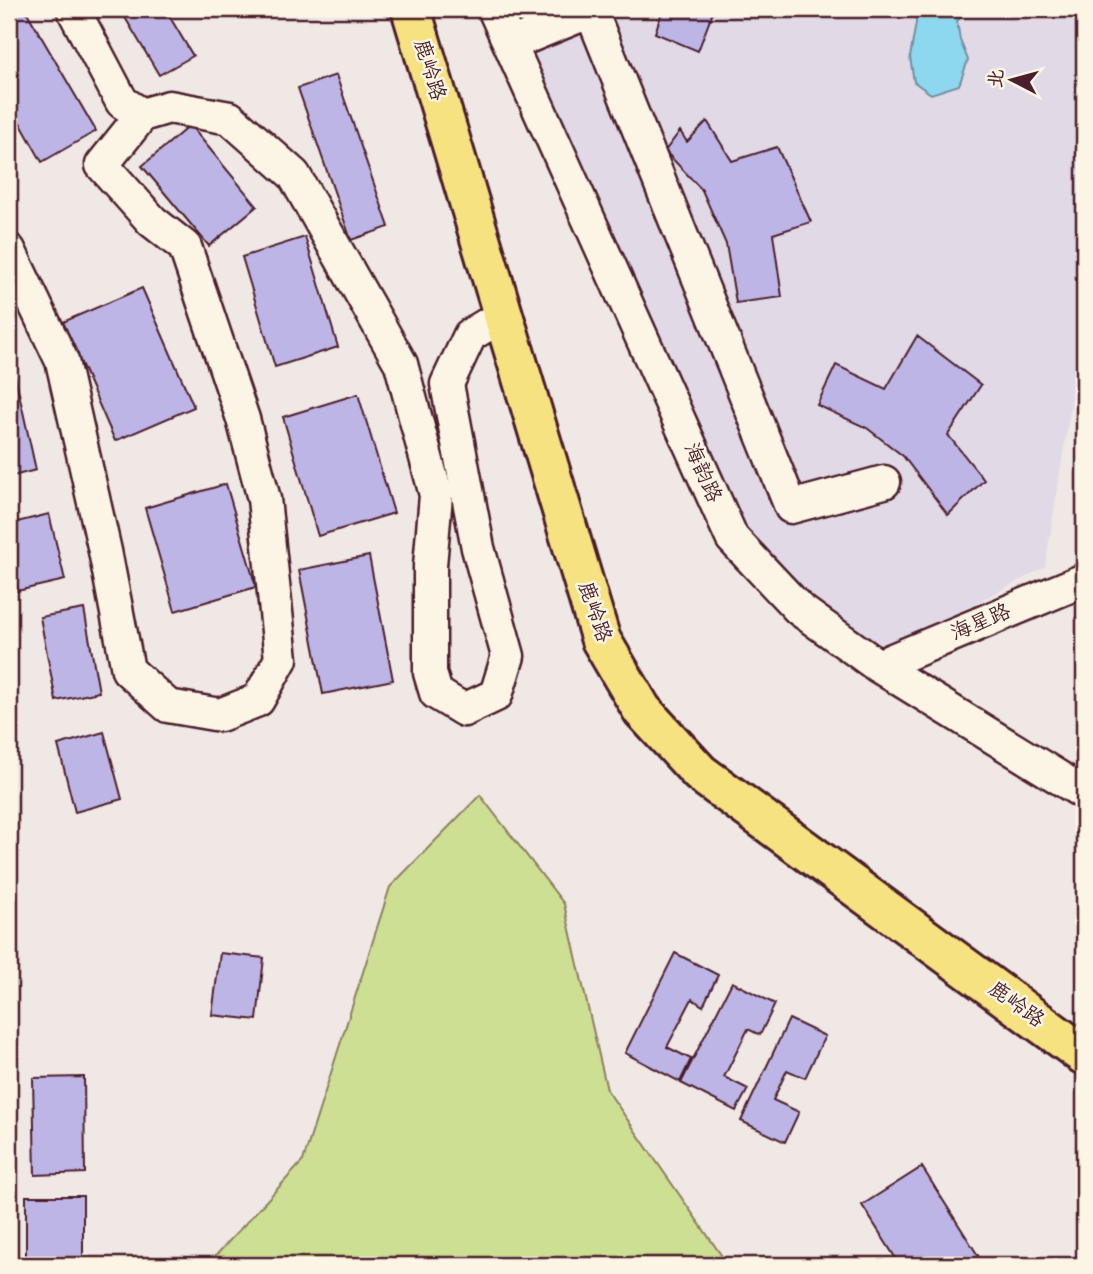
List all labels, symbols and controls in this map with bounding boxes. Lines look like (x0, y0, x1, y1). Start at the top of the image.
street label: 鹿岭路 (404, 35, 454, 105)
north arrow (978, 46, 1048, 116)
text: 北 (981, 67, 1013, 89)
street label: 海韵路 (674, 438, 730, 508)
street label: 鹿岭路 (568, 577, 620, 647)
street label: 海星路 (946, 596, 1016, 650)
street label: 鹿岭路 (981, 973, 1051, 1037)

